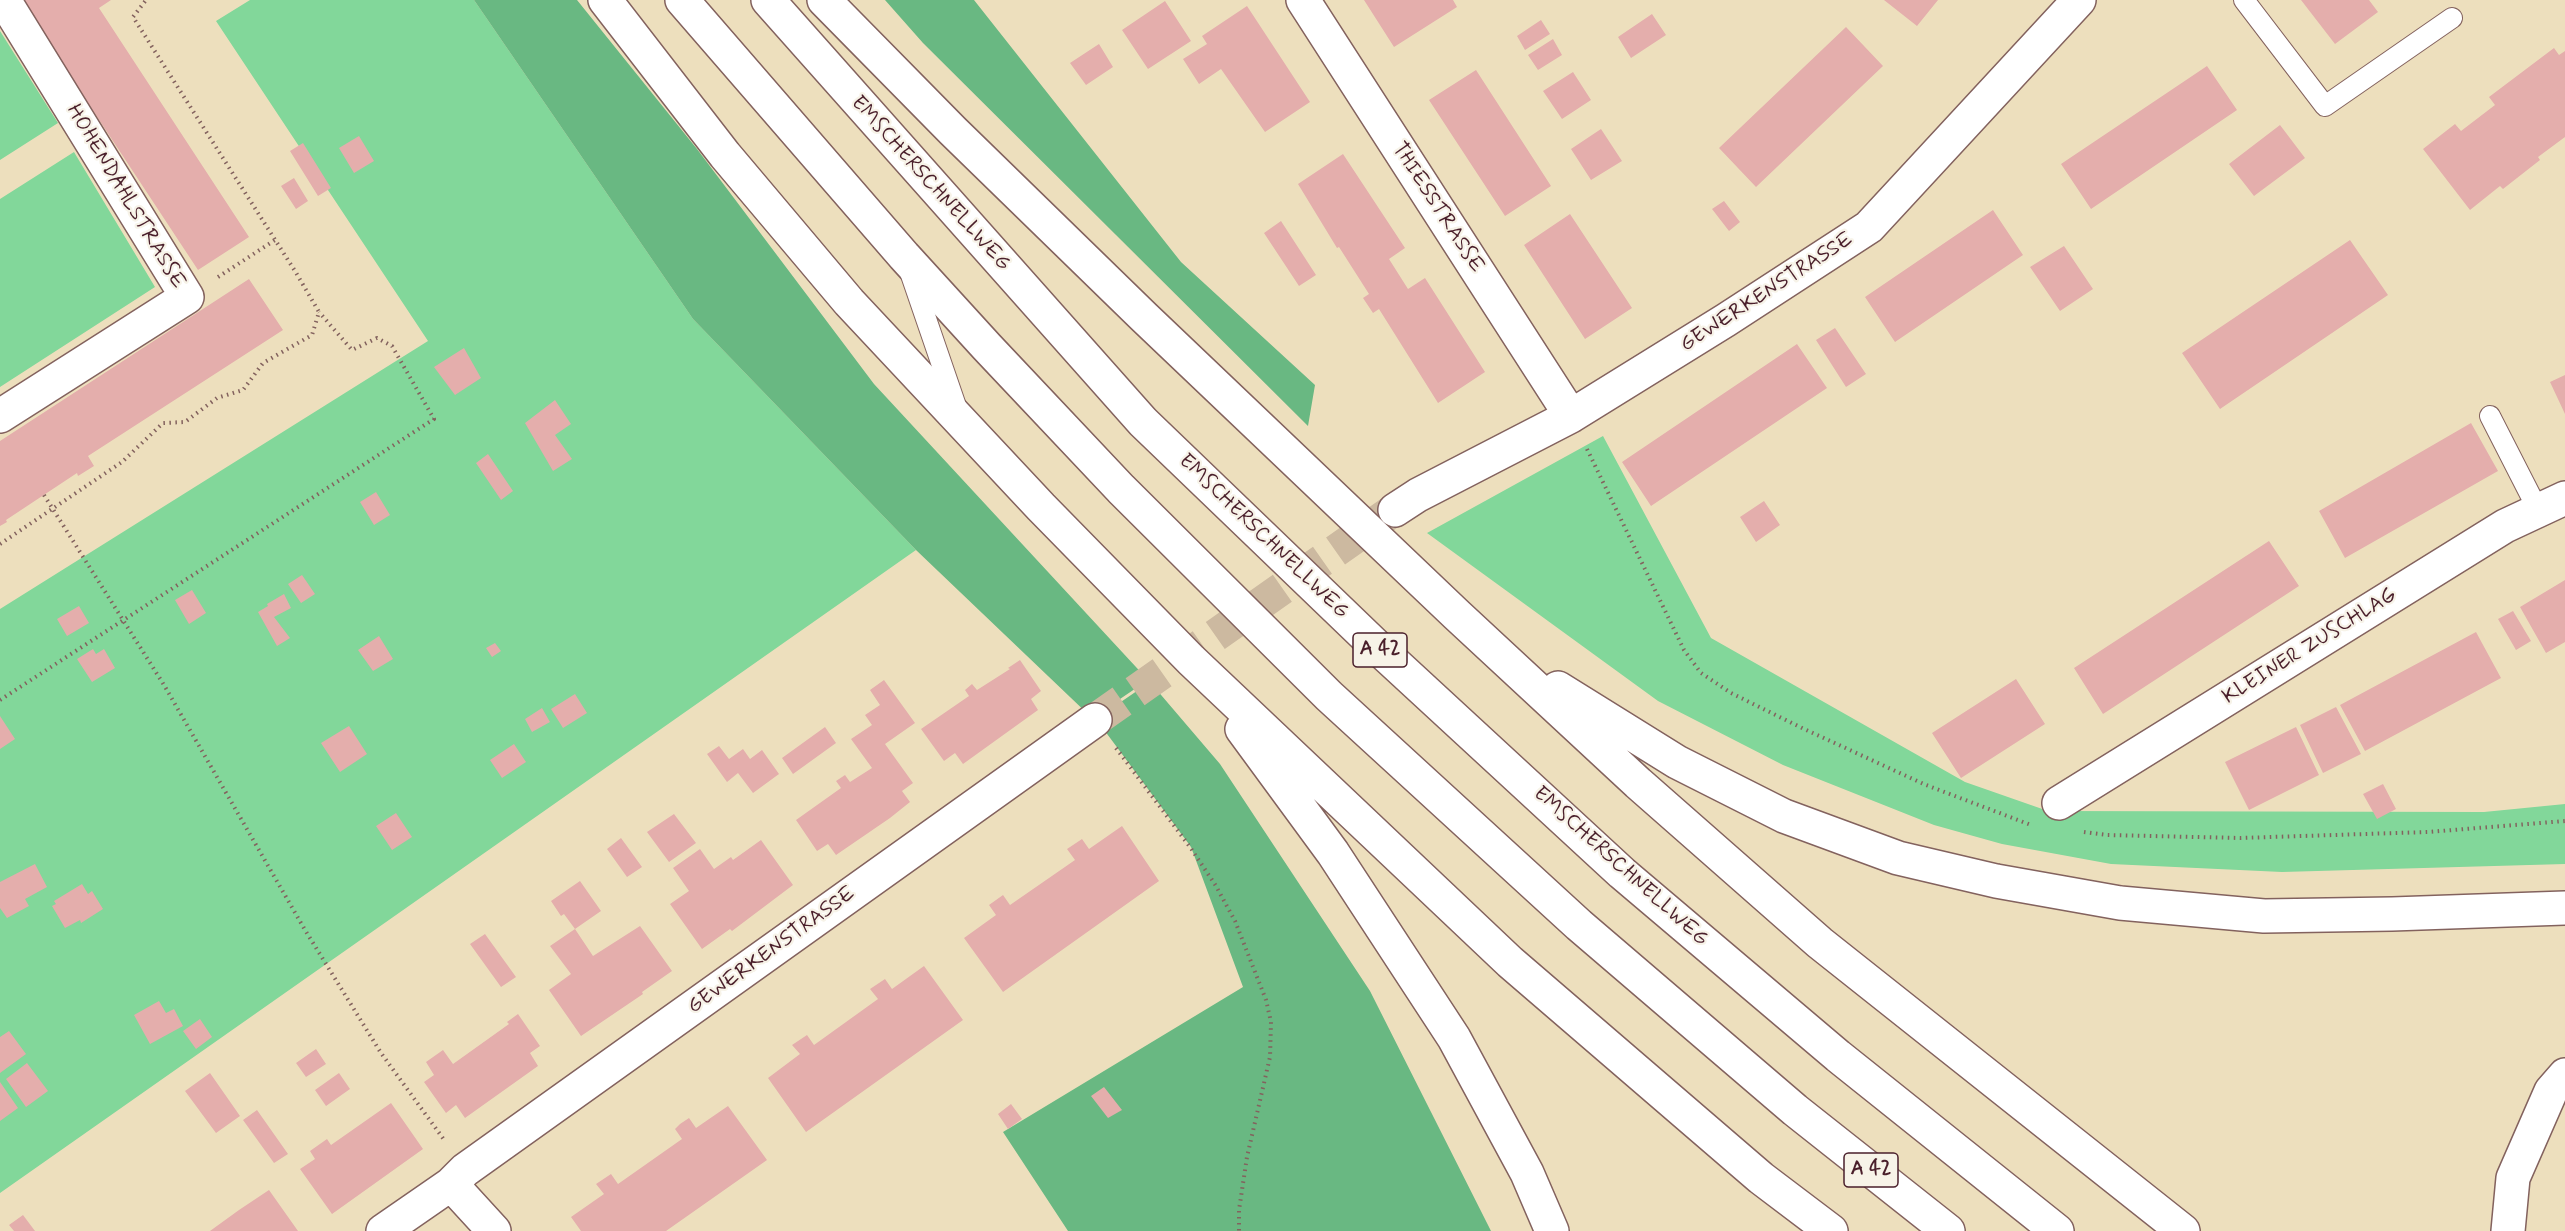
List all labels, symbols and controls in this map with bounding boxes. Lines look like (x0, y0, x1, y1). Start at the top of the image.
street label: EMSCHERSCHNELLWEG (845, 91, 1015, 277)
street label: HOHENDAHLSTRASSE (60, 100, 190, 294)
street label: THIESSTRASSE (1385, 138, 1489, 278)
street label: GEWERKENSTRASSE (1676, 228, 1858, 358)
street label: EMSCHERSCHNELLWEG (1173, 449, 1353, 625)
street label: KLEINER ZUSCHLAG (2218, 583, 2402, 711)
road number: A 42 (1353, 633, 1407, 667)
street label: EMSCHERSCHNELLWEG (1527, 782, 1713, 952)
street label: GEWERKENSTRASSE (683, 882, 861, 1020)
road number: A 42 (1844, 1153, 1898, 1187)

